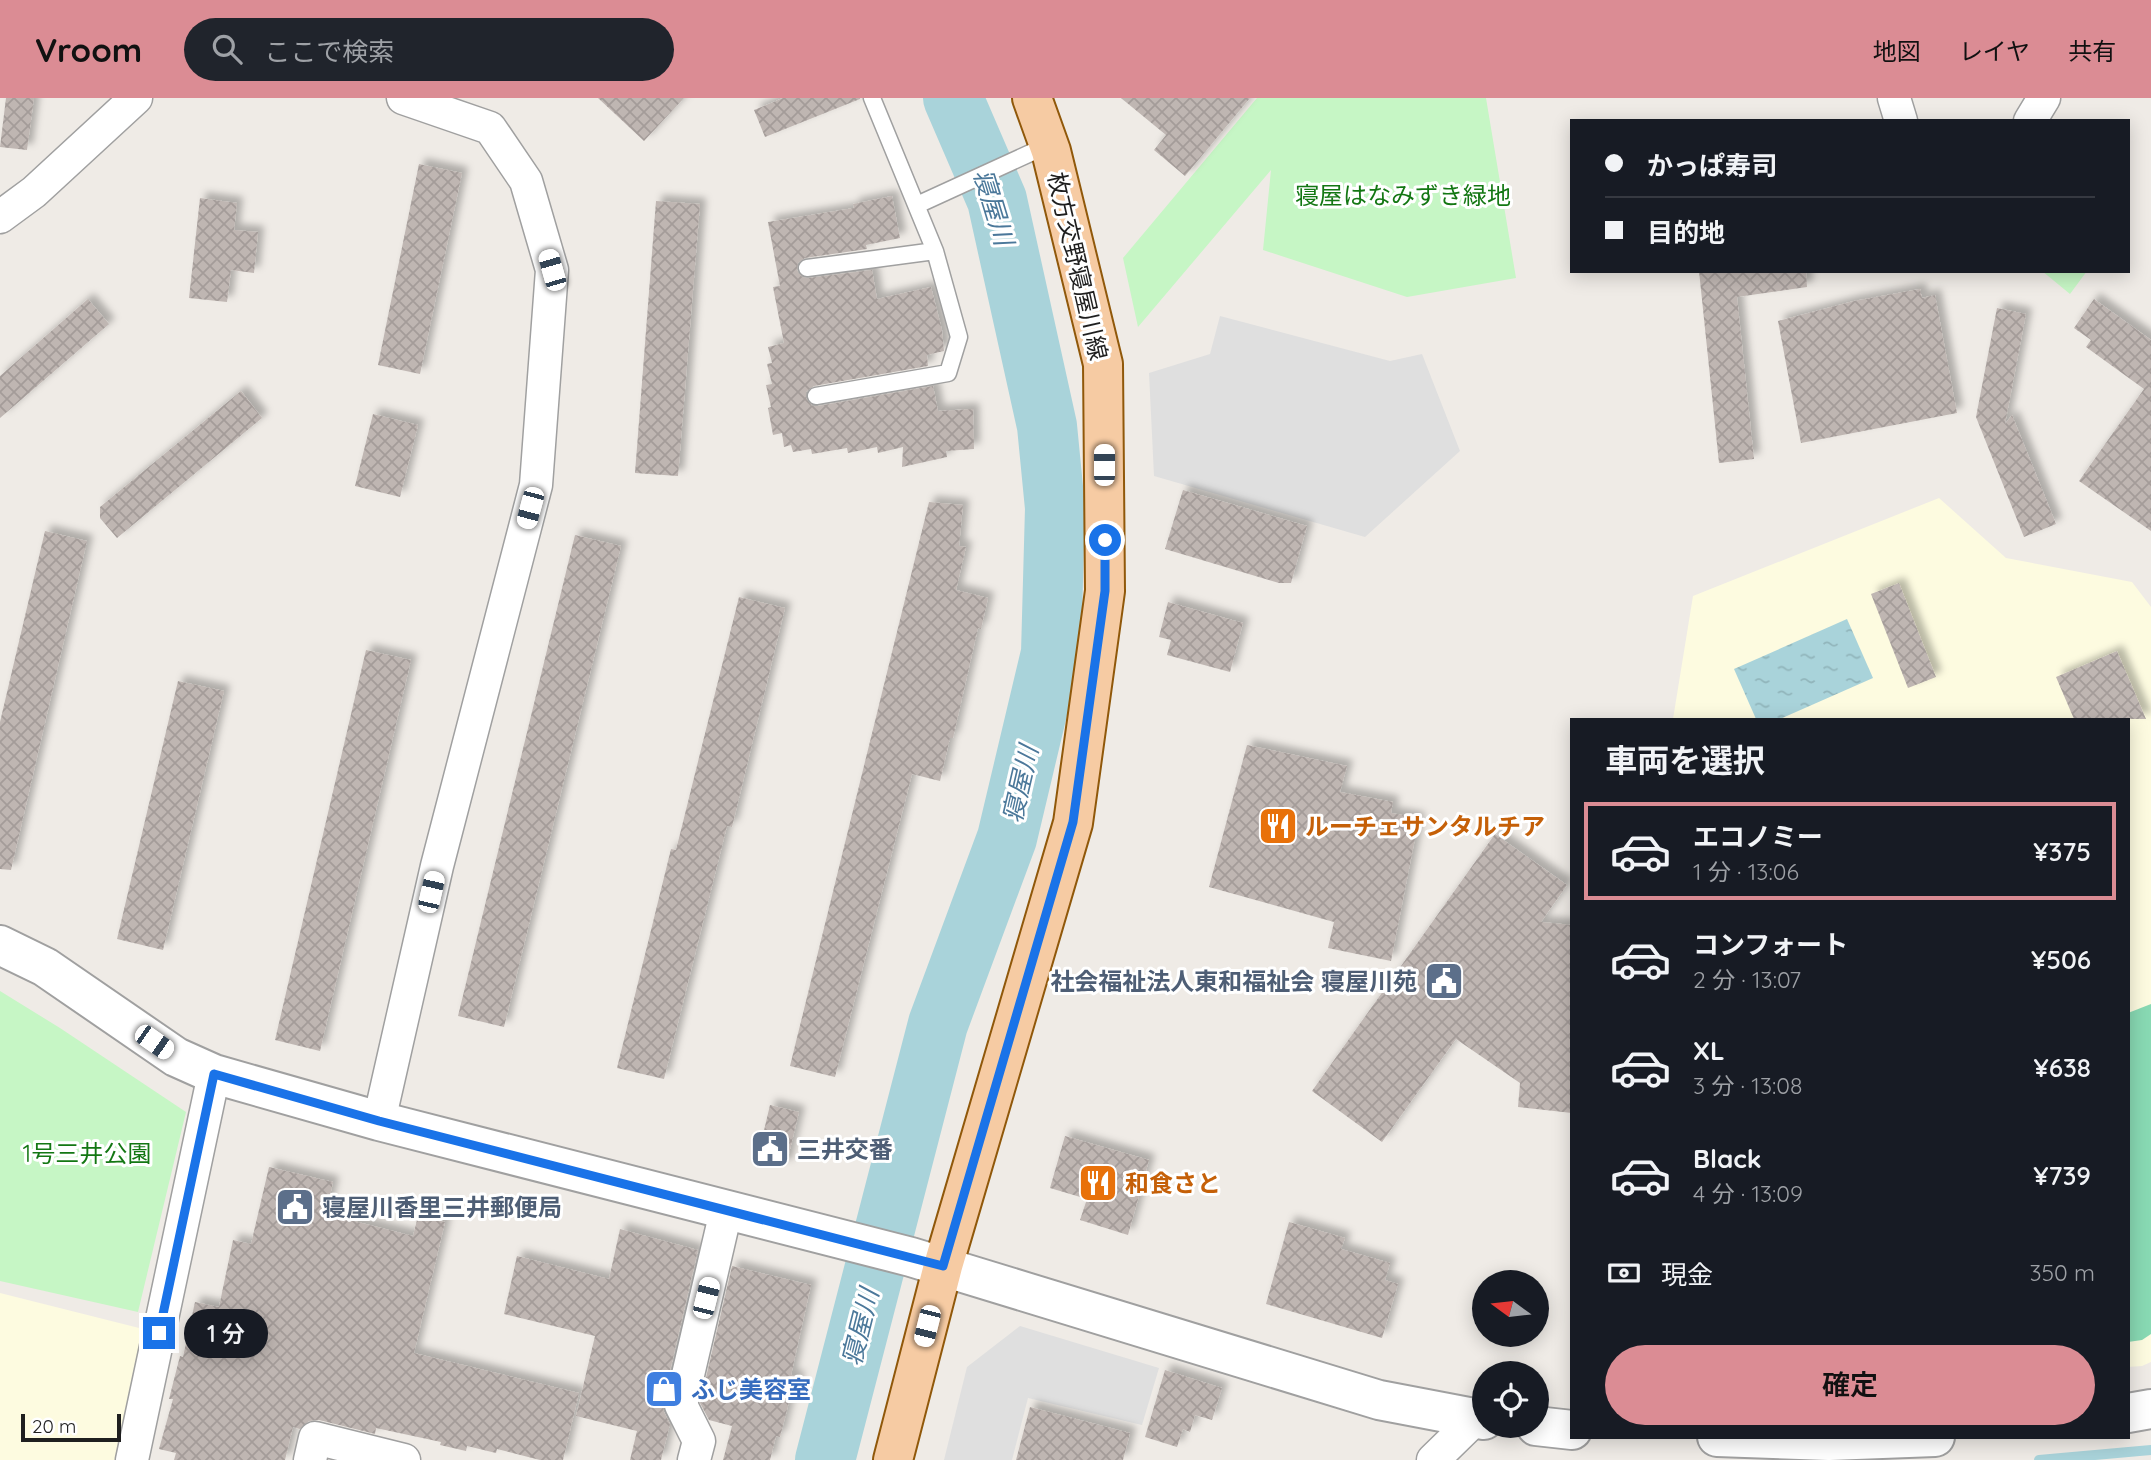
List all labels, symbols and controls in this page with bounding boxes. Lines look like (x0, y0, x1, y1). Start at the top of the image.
search box (184, 18, 674, 81)
text: Vroom (35, 29, 142, 70)
icon: search (208, 30, 246, 68)
text: ここで検索 (264, 35, 394, 68)
text: 地図 (1873, 36, 1921, 66)
text: レイヤ (1959, 36, 2030, 66)
text: 共有 (2068, 36, 2116, 66)
text: かっぱ寿司 (1647, 149, 1777, 182)
water label: 寝屋川 (967, 165, 1022, 252)
street label: 枚方交野寝屋川線 (1042, 169, 1114, 363)
park label: 寝屋はなみずき緑地 (1295, 180, 1511, 210)
text: 目的地 (1647, 216, 1725, 249)
car (537, 247, 568, 293)
car (1094, 444, 1115, 486)
car (515, 485, 546, 531)
route start (1089, 524, 1121, 556)
water label: 寝屋川 (995, 739, 1046, 826)
text: 車両を選択 (1605, 740, 1765, 780)
restaurant icon: ルーチェサンタルチア (1257, 805, 1299, 847)
place label: ルーチェサンタルチア (1305, 811, 1545, 841)
icon: car (1609, 820, 1672, 883)
text: エコノミー (1693, 820, 1823, 853)
text: ¥375 (2033, 835, 2091, 868)
text: 1 分 · 13:06 (1693, 857, 1799, 886)
car (417, 869, 446, 915)
icon: car (1609, 928, 1672, 991)
text: コンフォート (1693, 928, 1848, 961)
text: ¥506 (2031, 943, 2091, 976)
public building icon: 社会福祉法人東和福祉会 寝屋川苑 (1423, 960, 1465, 1002)
text: 2 分 · 13:07 (1693, 965, 1801, 994)
place label: 社会福祉法人東和福祉会 寝屋川苑 (1050, 966, 1417, 996)
car (131, 1021, 178, 1063)
text: XL (1693, 1034, 1725, 1067)
icon: car (1609, 1036, 1672, 1099)
text: ¥638 (2034, 1051, 2091, 1084)
text: 3 分 · 13:08 (1693, 1071, 1802, 1100)
public building icon: 三井交番 (749, 1128, 791, 1170)
place label: 三井交番 (797, 1134, 893, 1164)
park label: 1号三井公園 (23, 1138, 151, 1168)
text: Black (1693, 1142, 1762, 1175)
icon: car (1609, 1144, 1672, 1207)
text: ¥739 (2033, 1159, 2091, 1192)
restaurant icon: 和食さと (1077, 1162, 1119, 1204)
place label: 和食さと (1125, 1168, 1221, 1198)
text: 4 分 · 13:09 (1693, 1179, 1803, 1208)
public building icon: 寝屋川香里三井郵便局 (274, 1186, 316, 1228)
place label: 寝屋川香里三井郵便局 (322, 1192, 562, 1222)
icon: cash (1605, 1254, 1643, 1292)
text: 現金 (1661, 1258, 1713, 1291)
text: 350 m (2029, 1258, 2095, 1287)
north arrow (1472, 1270, 1549, 1348)
map controls (1472, 1270, 1549, 1438)
car (691, 1275, 722, 1321)
water label: 寝屋川 (835, 1282, 886, 1369)
car (912, 1303, 943, 1349)
callout: 1 分 (184, 1308, 268, 1358)
route end (143, 1317, 175, 1349)
text: 1 分 (207, 1319, 245, 1348)
button: 確定 (1605, 1345, 2095, 1425)
button: locate (1472, 1361, 1549, 1438)
shop icon: ふじ美容室 (643, 1368, 685, 1410)
place label: ふじ美容室 (691, 1374, 811, 1404)
scale bar (21, 1411, 121, 1443)
text: 20 m (32, 1414, 76, 1438)

